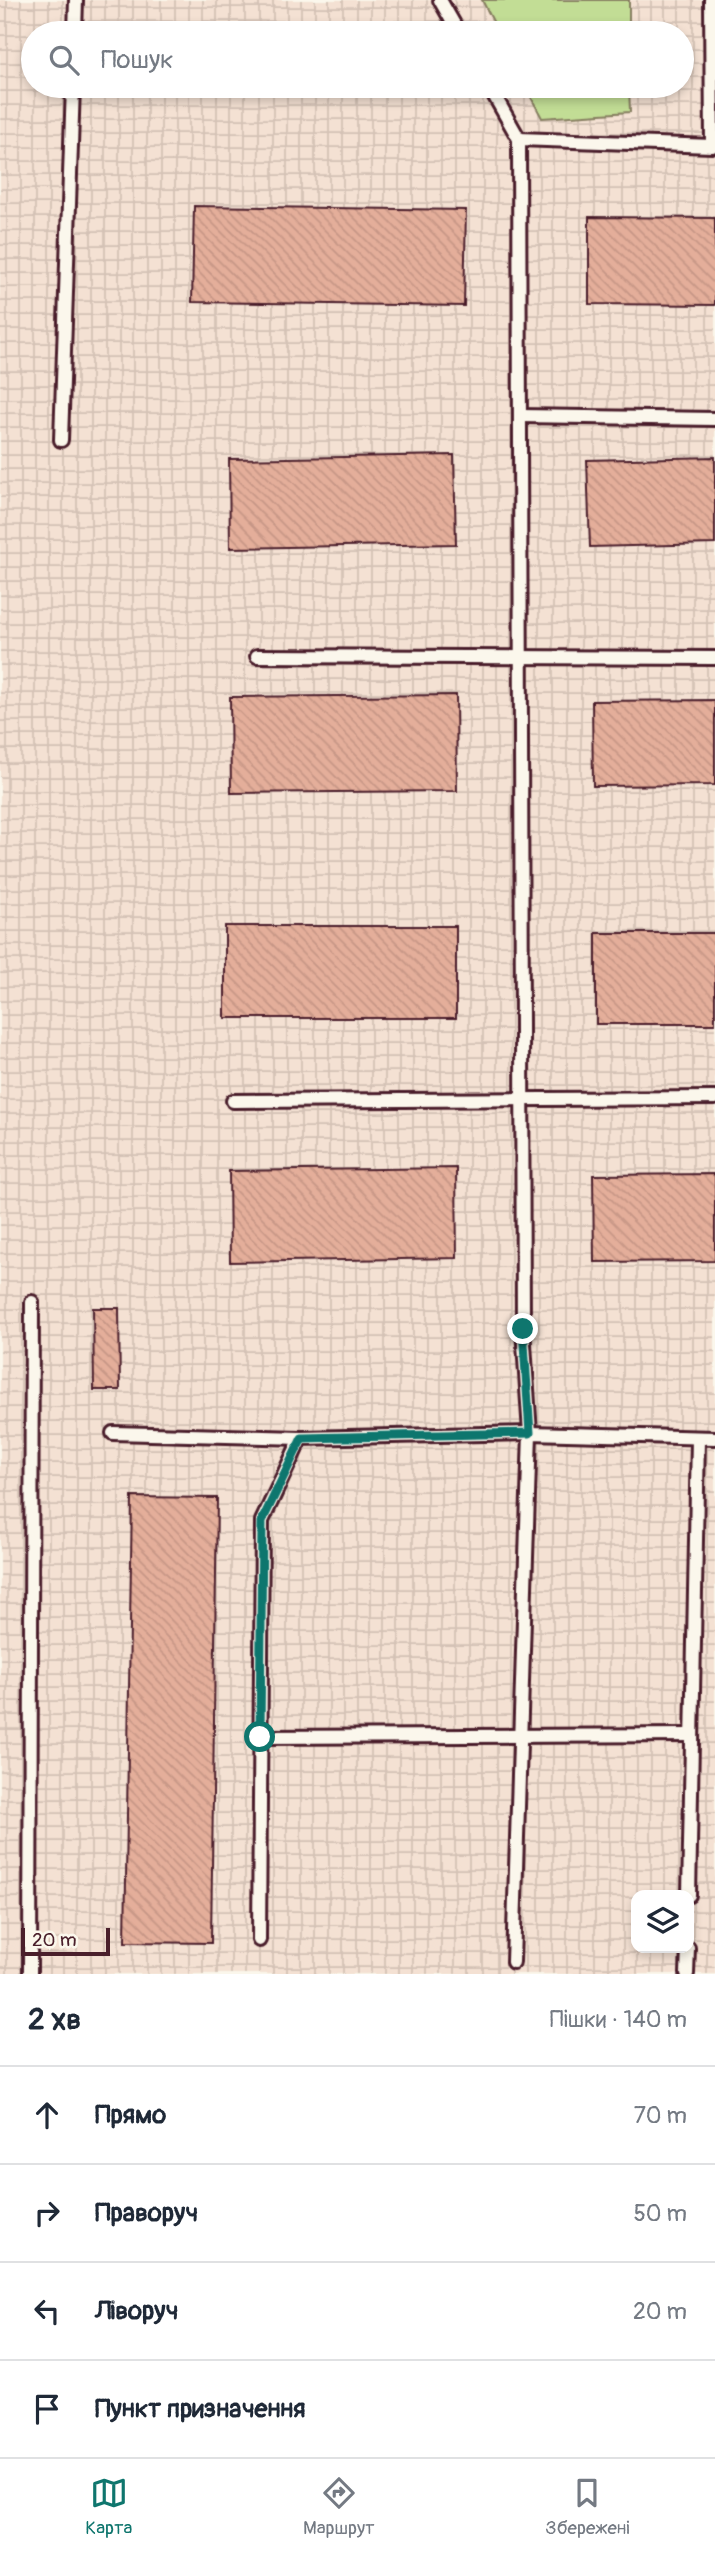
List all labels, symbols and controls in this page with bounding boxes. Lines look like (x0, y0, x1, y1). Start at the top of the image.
search box (21, 21, 694, 98)
icon: search (45, 41, 83, 79)
text: Пошук (101, 44, 174, 76)
route end (507, 1313, 538, 1344)
route start (244, 1721, 275, 1752)
map controls (631, 1890, 694, 1953)
button: layers (631, 1890, 694, 1953)
scale bar (21, 1925, 110, 1957)
text: 20 m (32, 1928, 77, 1952)
text: 2 хв (28, 2001, 81, 2038)
text: Пішки · 140 m (550, 2005, 687, 2034)
icon: ahead (28, 2096, 66, 2134)
text: Прямо (95, 2099, 166, 2131)
text: 70 m (634, 2101, 687, 2130)
icon: right (28, 2194, 66, 2232)
text: Праворуч (95, 2197, 198, 2229)
text: 50 m (633, 2199, 687, 2228)
icon: left (28, 2292, 66, 2330)
text: Ліворуч (95, 2295, 179, 2327)
text: 20 m (633, 2297, 687, 2326)
icon: arrive (28, 2390, 66, 2428)
text: Пункт призначення (95, 2393, 306, 2425)
tab: Карта (85, 2474, 132, 2540)
tab: Маршрут (303, 2474, 375, 2540)
tab: Збережені (545, 2474, 630, 2540)

